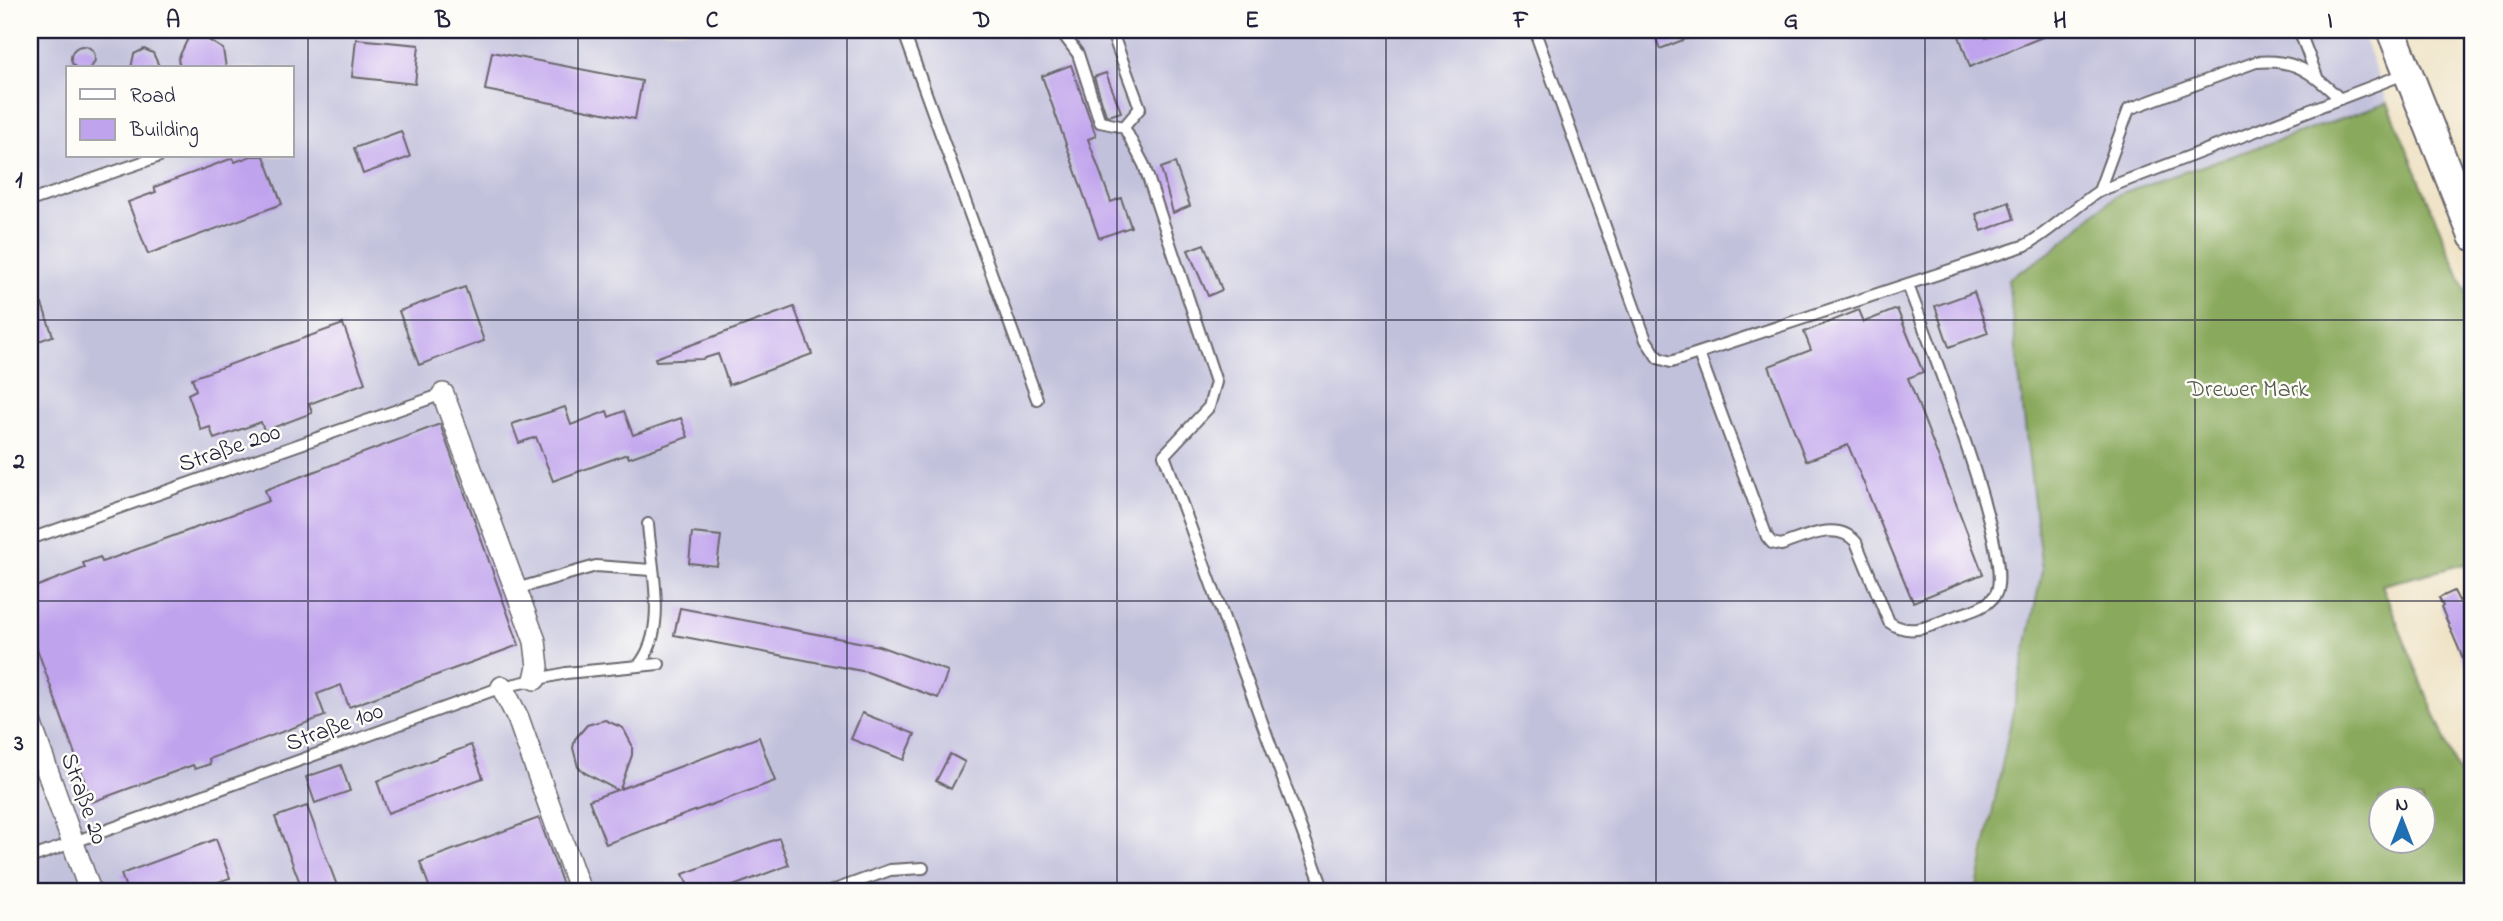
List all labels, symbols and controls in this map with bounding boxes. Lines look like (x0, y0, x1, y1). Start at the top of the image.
text: A (166, 5, 180, 38)
text: B (434, 5, 451, 38)
text: C (706, 5, 719, 38)
text: D (973, 5, 990, 38)
text: E (1245, 5, 1259, 38)
text: F (1513, 5, 1529, 38)
text: G (1784, 5, 1798, 38)
text: H (2053, 5, 2067, 38)
text: I (2327, 5, 2333, 38)
legend (66, 66, 294, 158)
text: Road (130, 82, 176, 112)
text: Building (129, 116, 199, 148)
text: 1 (15, 165, 23, 198)
park label: Drewer Mark (2186, 373, 2309, 408)
street label: Straße 200 (174, 416, 286, 483)
text: 2 (12, 446, 25, 479)
street label: Straße 100 (281, 695, 389, 762)
text: 3 (13, 728, 24, 761)
street label: Straße 20 (50, 748, 115, 850)
north arrow (2366, 785, 2436, 855)
text: N (2396, 792, 2409, 819)

